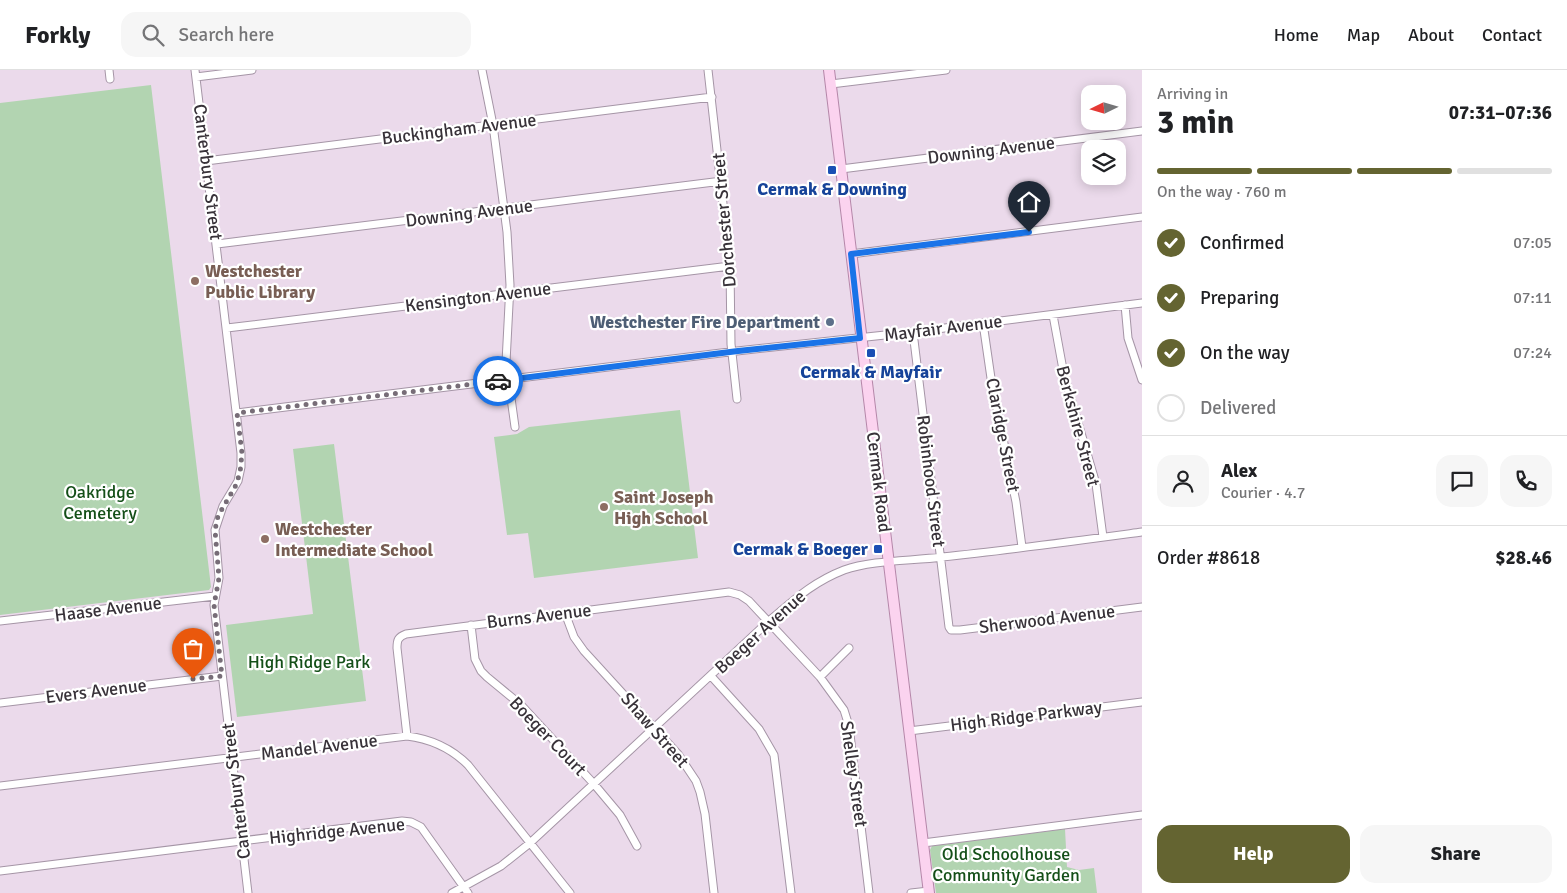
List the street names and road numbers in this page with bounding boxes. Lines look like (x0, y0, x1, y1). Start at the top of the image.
street label: Canterbury Street (189, 103, 227, 241)
street label: Buckingham Avenue (380, 109, 538, 149)
street label: Downing Avenue (926, 131, 1056, 169)
street label: Dorchester Street (707, 152, 741, 288)
street label: Downing Avenue (404, 194, 534, 232)
street label: Kensington Avenue (404, 277, 552, 317)
street label: Mayfair Avenue (883, 310, 1003, 346)
street label: Berkshire Street (1051, 363, 1105, 489)
street label: Claridge Street (981, 376, 1025, 494)
street label: Robinhood Street (912, 414, 950, 548)
street label: Cermak Road (862, 430, 896, 534)
street label: Boeger Avenue (710, 585, 810, 679)
street label: Haase Avenue (53, 592, 163, 626)
street label: Burns Avenue (485, 599, 593, 633)
street label: Sherwood Avenue (978, 600, 1116, 638)
street label: Evers Avenue (44, 674, 148, 708)
street label: Shaw Street (616, 688, 694, 772)
street label: Boeger Court (505, 692, 591, 780)
street label: High Ridge Parkway (949, 696, 1104, 736)
street label: Shelley Street (836, 719, 872, 829)
street label: Canterbury Street (217, 722, 255, 860)
street label: Mandel Avenue (259, 729, 379, 765)
street label: Highridge Avenue (268, 813, 406, 849)

